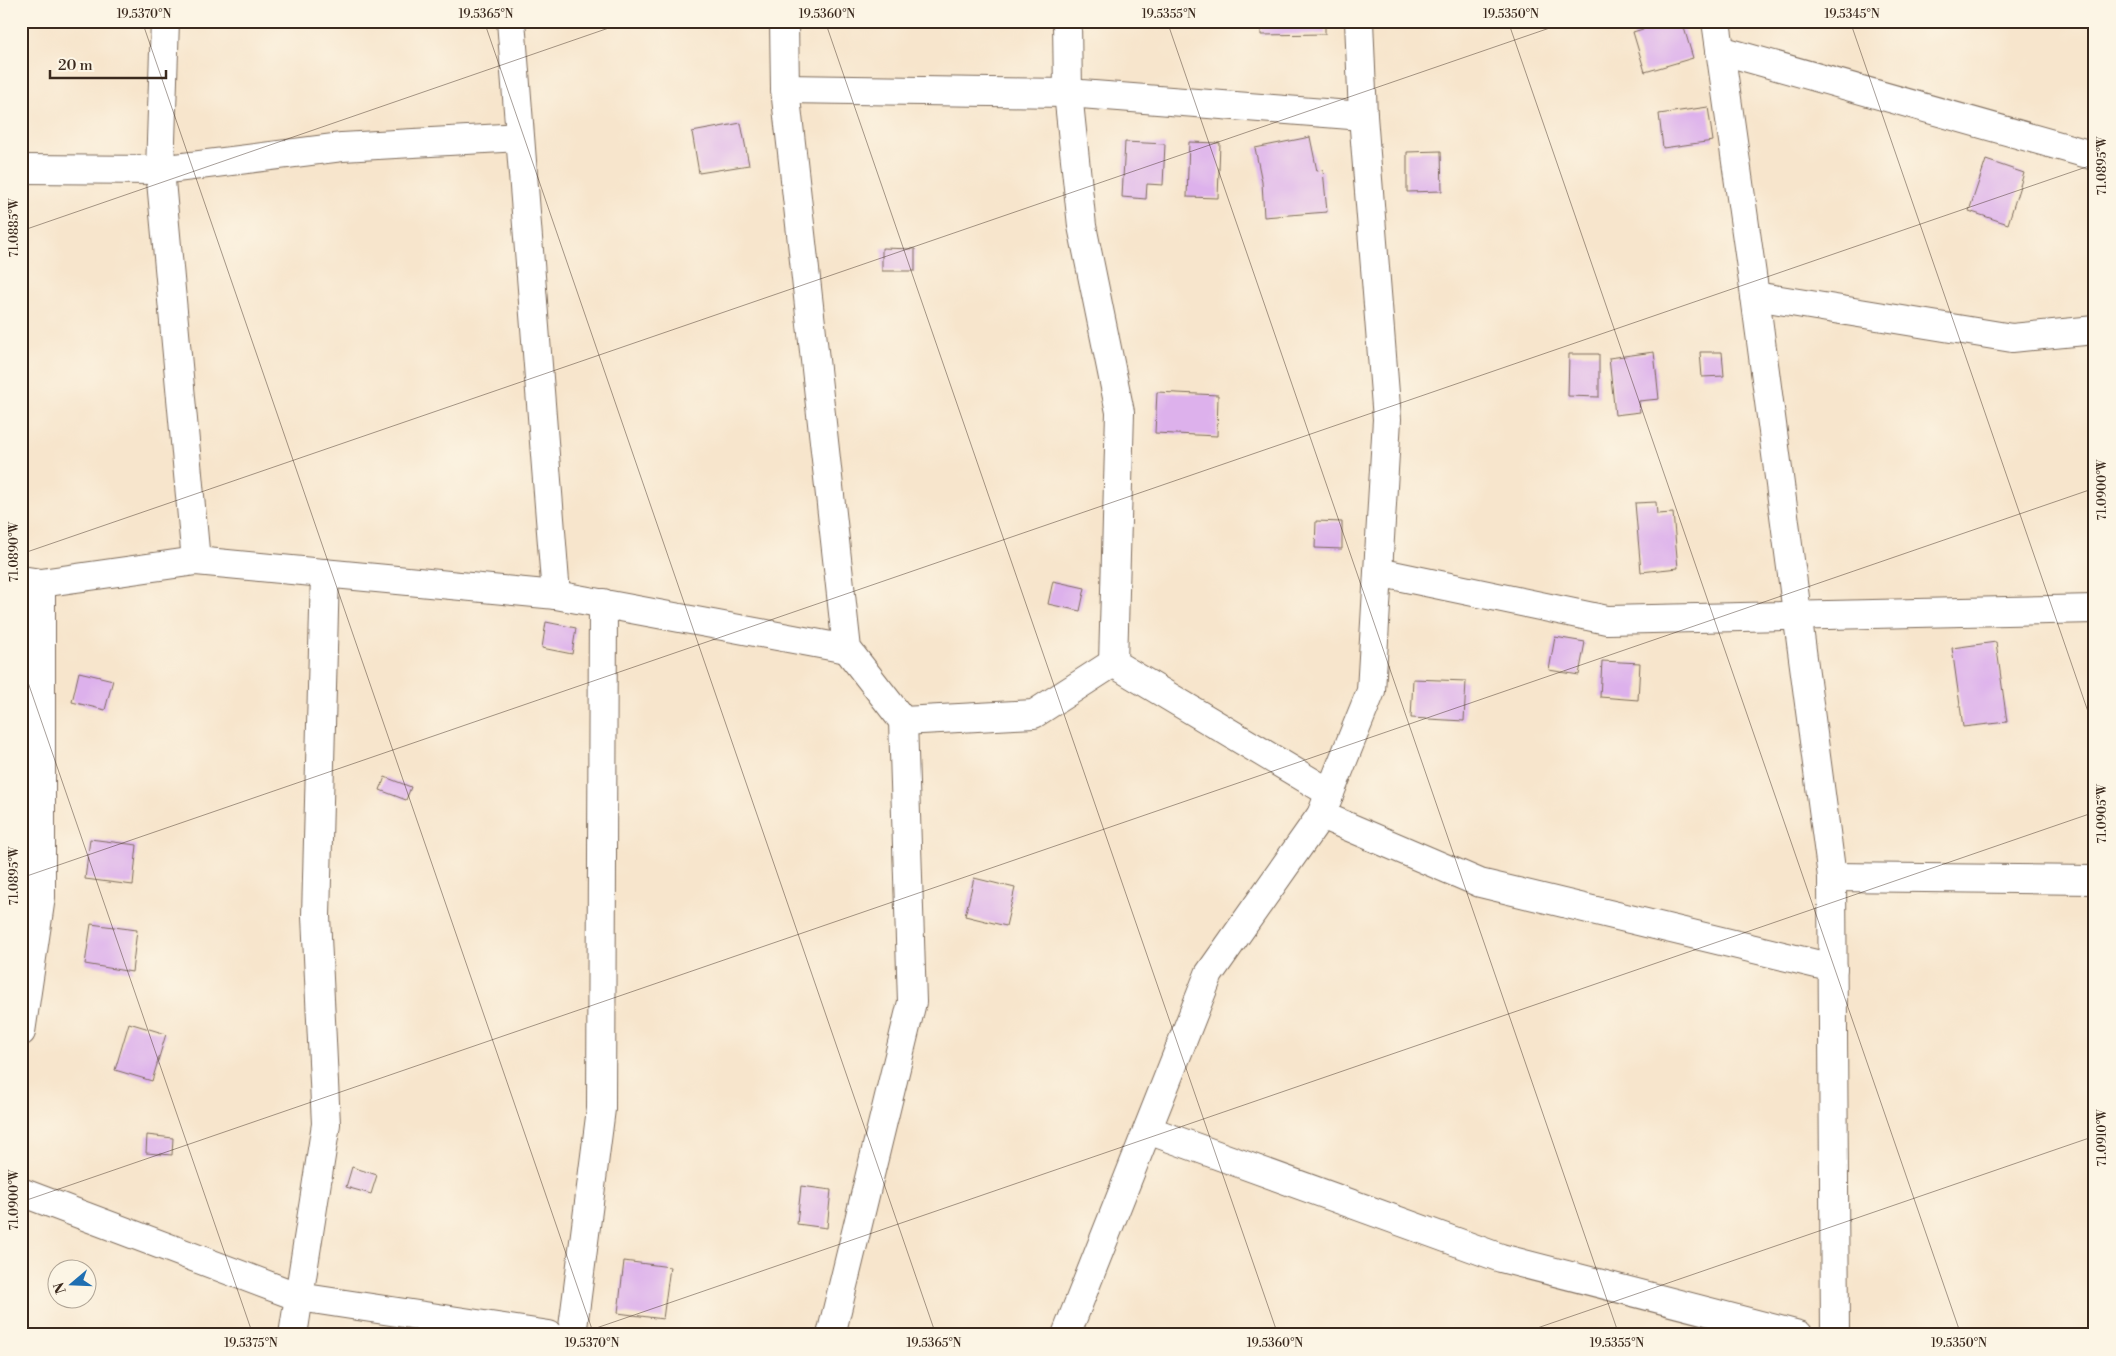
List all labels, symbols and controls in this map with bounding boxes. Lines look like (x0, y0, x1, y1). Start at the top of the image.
text: 19.5370°N (117, 7, 171, 22)
text: 19.5365°N (458, 7, 514, 22)
text: 19.5360°N (799, 7, 855, 22)
text: 19.5355°N (1142, 7, 1196, 22)
text: 19.5350°N (1483, 7, 1539, 22)
text: 19.5345°N (1824, 7, 1880, 22)
scale bar (50, 48, 166, 80)
text: 20 m (58, 56, 93, 75)
text: 71.0895°W (2095, 135, 2110, 196)
text: 71.0885°W (7, 197, 22, 258)
text: 71.0900°W (2095, 458, 2110, 520)
text: 71.0890°W (7, 521, 22, 582)
text: 71.0905°W (2095, 783, 2110, 844)
text: 71.0895°W (7, 845, 22, 906)
text: 71.0910°W (2095, 1108, 2110, 1167)
text: 71.0900°W (7, 1168, 22, 1230)
north arrow (48, 1258, 98, 1308)
text: N (50, 1280, 71, 1296)
text: 19.5375°N (224, 1336, 278, 1351)
text: 19.5370°N (565, 1336, 619, 1351)
text: 19.5365°N (906, 1336, 962, 1351)
text: 19.5360°N (1247, 1336, 1303, 1351)
text: 19.5355°N (1590, 1336, 1644, 1351)
text: 19.5350°N (1931, 1336, 1987, 1351)

